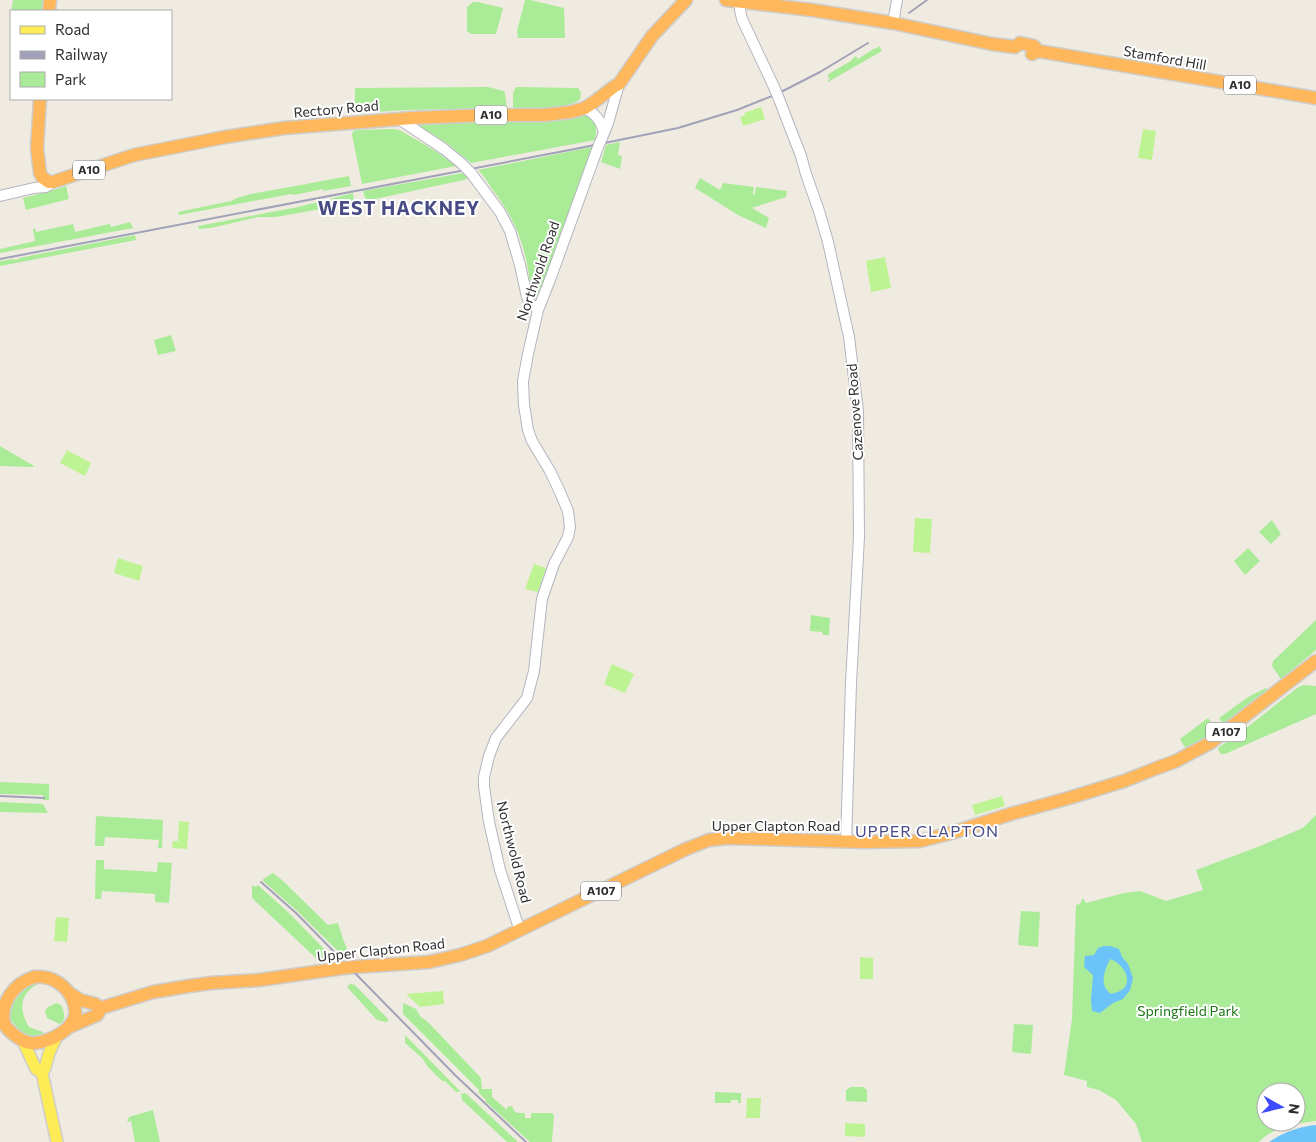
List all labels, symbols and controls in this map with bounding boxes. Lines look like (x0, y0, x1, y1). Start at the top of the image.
legend (10, 10, 172, 100)
text: Road (55, 20, 90, 38)
street label: Stamford Hill (1122, 42, 1208, 73)
text: Railway (55, 45, 108, 63)
text: Park (55, 70, 86, 88)
road number: A10 (1224, 76, 1256, 94)
street label: Rectory Road (293, 96, 379, 121)
road number: A10 (475, 106, 507, 124)
road number: A10 (73, 160, 105, 180)
district label: WEST HACKNEY (318, 196, 480, 219)
street label: Northwold Road (512, 219, 563, 323)
street label: Cazenove Road (843, 363, 866, 461)
road number: A107 (1206, 722, 1246, 742)
street label: Northwold Road (494, 799, 535, 905)
street label: Upper Clapton Road (712, 817, 840, 834)
district label: UPPER CLAPTON (855, 821, 999, 840)
road number: A107 (581, 881, 621, 900)
street label: Upper Clapton Road (316, 934, 446, 965)
park label: Springfield Park (1137, 1002, 1239, 1019)
north arrow (1256, 1082, 1306, 1132)
text: N (1285, 1102, 1304, 1115)

